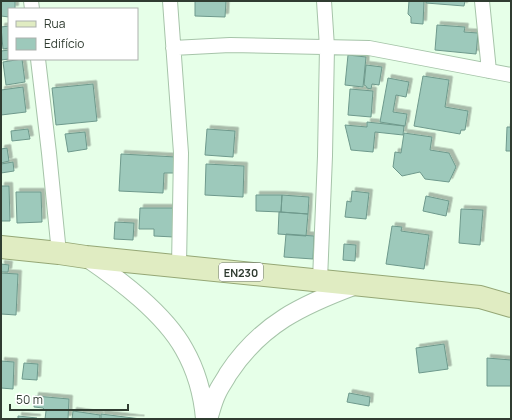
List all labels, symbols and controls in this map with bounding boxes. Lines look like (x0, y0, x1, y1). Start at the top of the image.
legend (8, 8, 138, 60)
text: Rua (44, 15, 65, 32)
text: Edifício (44, 35, 84, 52)
road number: EN230 (219, 263, 263, 281)
scale bar (10, 386, 128, 412)
text: 50 m (16, 391, 43, 408)

